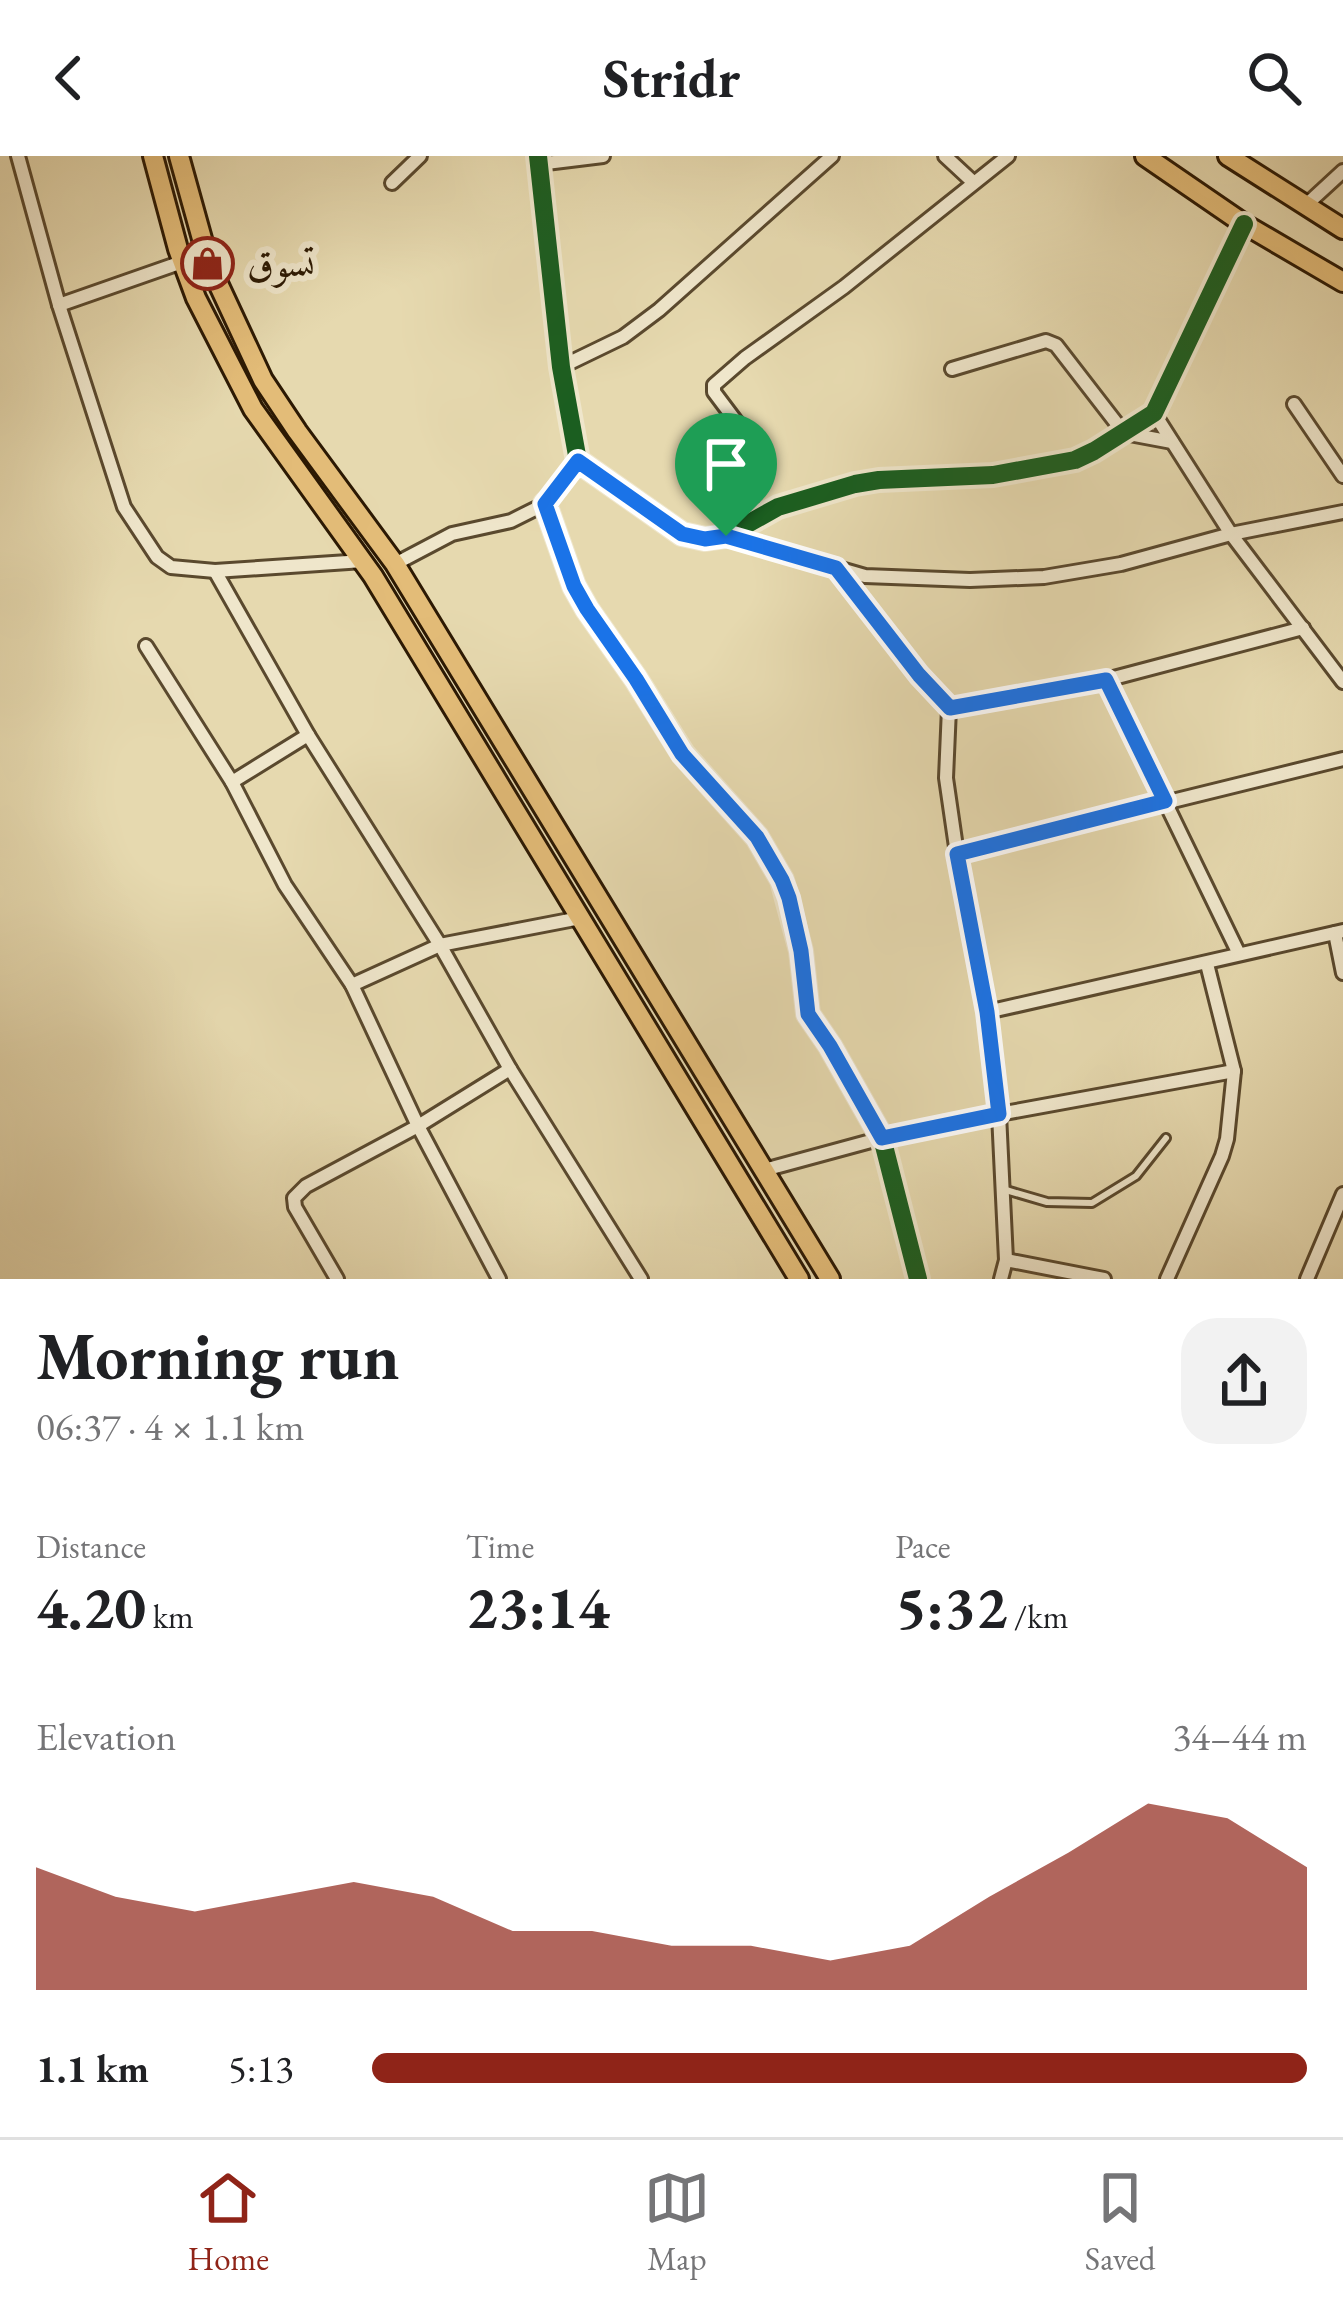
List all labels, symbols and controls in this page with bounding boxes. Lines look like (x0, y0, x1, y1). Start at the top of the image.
text: Stridr (603, 43, 740, 113)
icon: back (36, 45, 102, 111)
icon: search (1241, 45, 1307, 111)
shop icon: تسوق (180, 235, 236, 291)
place label: تسوق (247, 238, 315, 289)
pin (675, 413, 777, 536)
icon: arrive (693, 431, 759, 497)
text: Morning run (36, 1313, 400, 1399)
button: share (1181, 1318, 1307, 1444)
text: 06:37 · 4 × 1.1 km (36, 1401, 305, 1452)
text: Distance (36, 1525, 146, 1568)
text: Time (466, 1525, 534, 1568)
text: Pace (895, 1525, 951, 1568)
text: 4.20 (36, 1568, 146, 1646)
text: 23:14 (466, 1568, 610, 1646)
text: 5:32 (895, 1568, 1007, 1646)
text: km (146, 1595, 194, 1638)
text: /km (1007, 1595, 1068, 1638)
text: Elevation (36, 1711, 176, 1762)
text: 34–44 m (1173, 1711, 1307, 1762)
text: 1.1 km (36, 2043, 149, 2094)
text: 5:13 (228, 2043, 294, 2094)
tab: Home (187, 2165, 269, 2280)
tab: Map (644, 2165, 710, 2280)
tab: Saved (1085, 2165, 1156, 2280)

